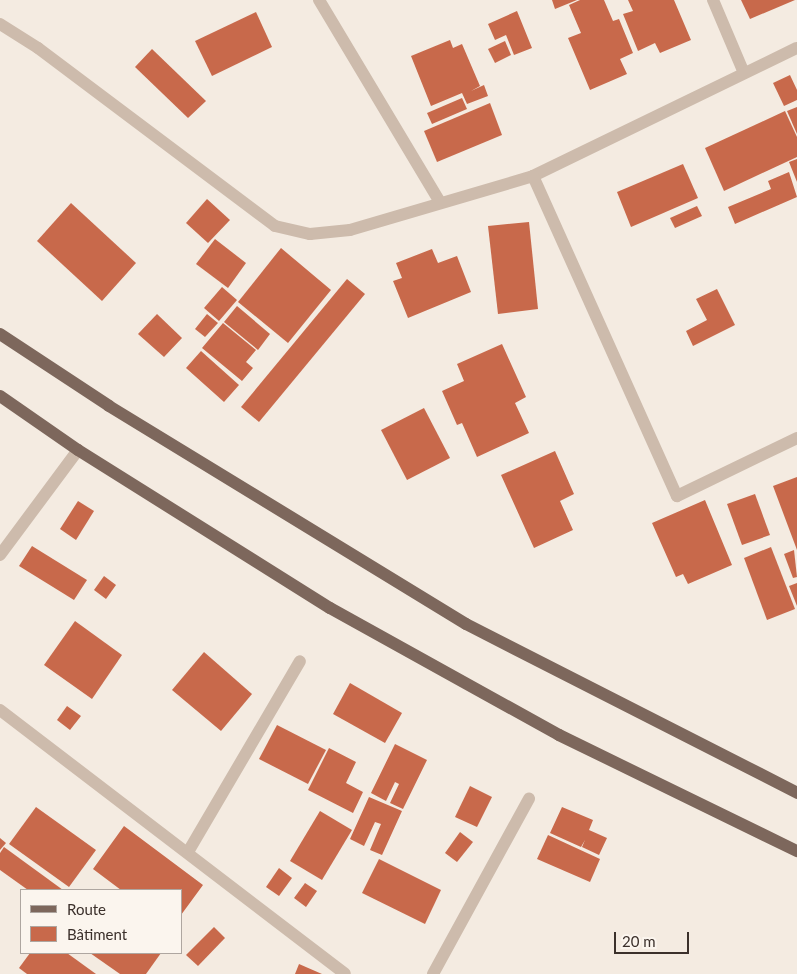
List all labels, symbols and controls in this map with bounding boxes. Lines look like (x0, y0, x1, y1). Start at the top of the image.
legend (20, 889, 182, 954)
text: Route (67, 900, 106, 918)
scale bar (617, 922, 692, 954)
text: Bâtiment (67, 925, 127, 943)
text: 20 m (622, 932, 656, 950)

